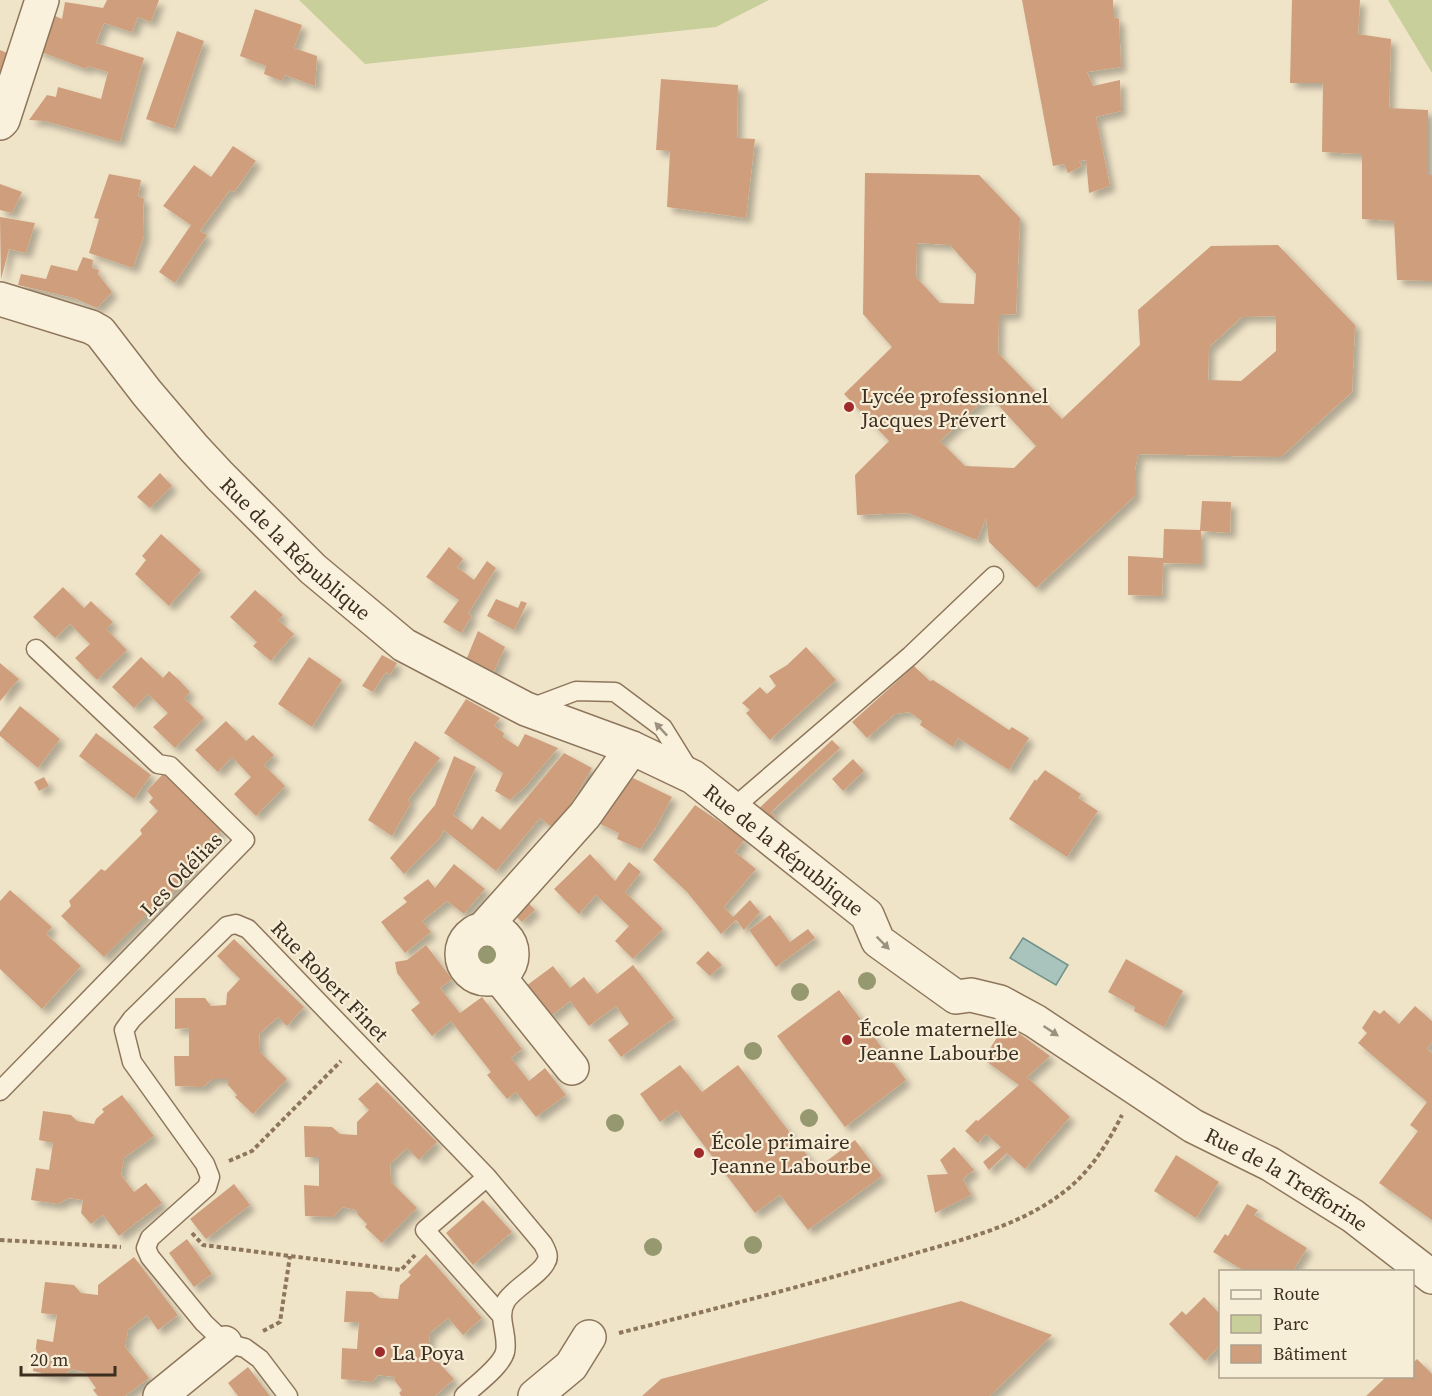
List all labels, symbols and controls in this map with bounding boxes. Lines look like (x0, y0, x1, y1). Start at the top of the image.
place label: Lycée professionnel Jacques Prévert (860, 381, 1048, 434)
marker: Lycée professionnel Jacques Prévert (842, 400, 856, 414)
street label: Rue de la République (214, 470, 378, 626)
one-way arrow (654, 721, 668, 736)
street label: Rue de la République (698, 777, 871, 922)
street label: Les Odélias (133, 826, 229, 922)
street label: Rue Robert Finet (265, 914, 395, 1048)
one-way arrow (876, 936, 891, 950)
place label: École maternelle Jeanne Labourbe (858, 1014, 1019, 1067)
one-way arrow (1043, 1026, 1059, 1037)
marker: École maternelle Jeanne Labourbe (840, 1033, 854, 1047)
street label: Rue de la Trefforine (1200, 1120, 1375, 1237)
place label: École primaire Jeanne Labourbe (710, 1127, 871, 1180)
marker: École primaire Jeanne Labourbe (692, 1146, 706, 1160)
legend (1219, 1270, 1414, 1378)
text: Route (1273, 1281, 1320, 1306)
text: Parc (1273, 1311, 1309, 1336)
place label: La Poya (392, 1338, 465, 1367)
scale bar (21, 1339, 116, 1377)
text: Bâtiment (1273, 1341, 1347, 1366)
marker: La Poya (373, 1345, 387, 1359)
text: 20 m (30, 1347, 68, 1372)

